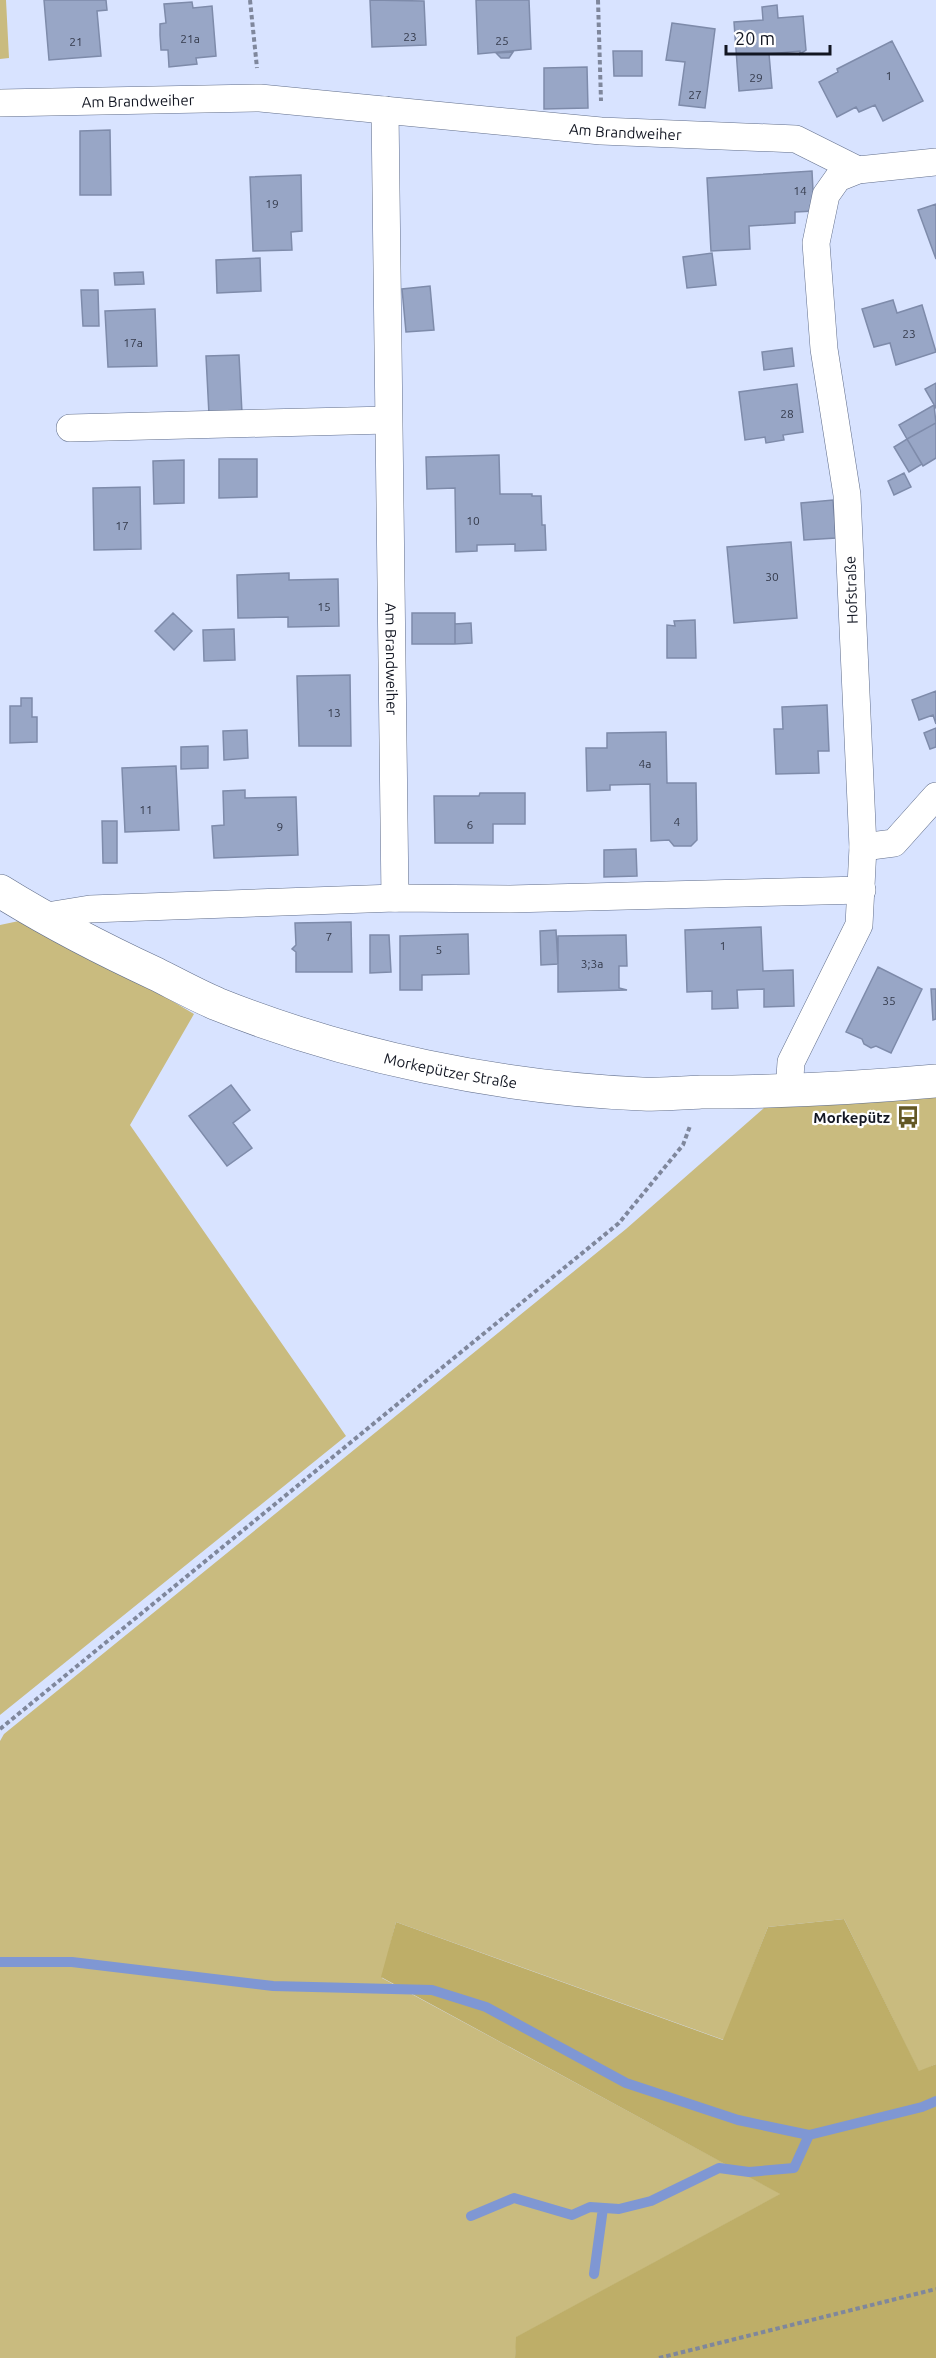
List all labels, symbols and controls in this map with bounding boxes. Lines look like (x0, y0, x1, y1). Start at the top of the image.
scale bar (726, 18, 830, 56)
text: 20 m (735, 28, 775, 48)
house number: 23 (403, 30, 417, 43)
house number: 21a (180, 32, 200, 45)
house number: 25 (495, 34, 509, 47)
house number: 21 (69, 35, 83, 48)
house number: 1 (886, 69, 892, 82)
house number: 29 (749, 71, 763, 84)
house number: 27 (688, 88, 702, 101)
street label: Am Brandweiher (82, 91, 195, 110)
street label: Am Brandweiher (568, 119, 682, 143)
house number: 14 (793, 184, 807, 197)
house number: 19 (265, 197, 279, 210)
house number: 23 (902, 327, 916, 340)
house number: 17a (123, 336, 143, 349)
house number: 28 (780, 407, 794, 420)
house number: 10 (466, 514, 480, 527)
house number: 17 (115, 519, 129, 532)
street label: Hofstraße (841, 556, 861, 624)
house number: 30 (765, 570, 779, 583)
house number: 15 (317, 600, 331, 613)
street label: Am Brandweiher (383, 603, 401, 716)
house number: 13 (327, 706, 341, 719)
house number: 4a (639, 757, 651, 770)
house number: 11 (139, 803, 153, 816)
house number: 4 (674, 815, 681, 828)
house number: 6 (467, 818, 474, 831)
house number: 9 (277, 820, 283, 833)
house number: 7 (326, 930, 332, 943)
house number: 1 (720, 939, 726, 952)
house number: 5 (436, 943, 442, 956)
house number: 3;3a (581, 957, 603, 970)
house number: 35 (882, 994, 896, 1007)
street label: Morkepützer Straße (382, 1049, 518, 1091)
bus stop icon: Morkepütz (895, 1104, 921, 1130)
place label: Morkepütz (813, 1109, 890, 1126)

